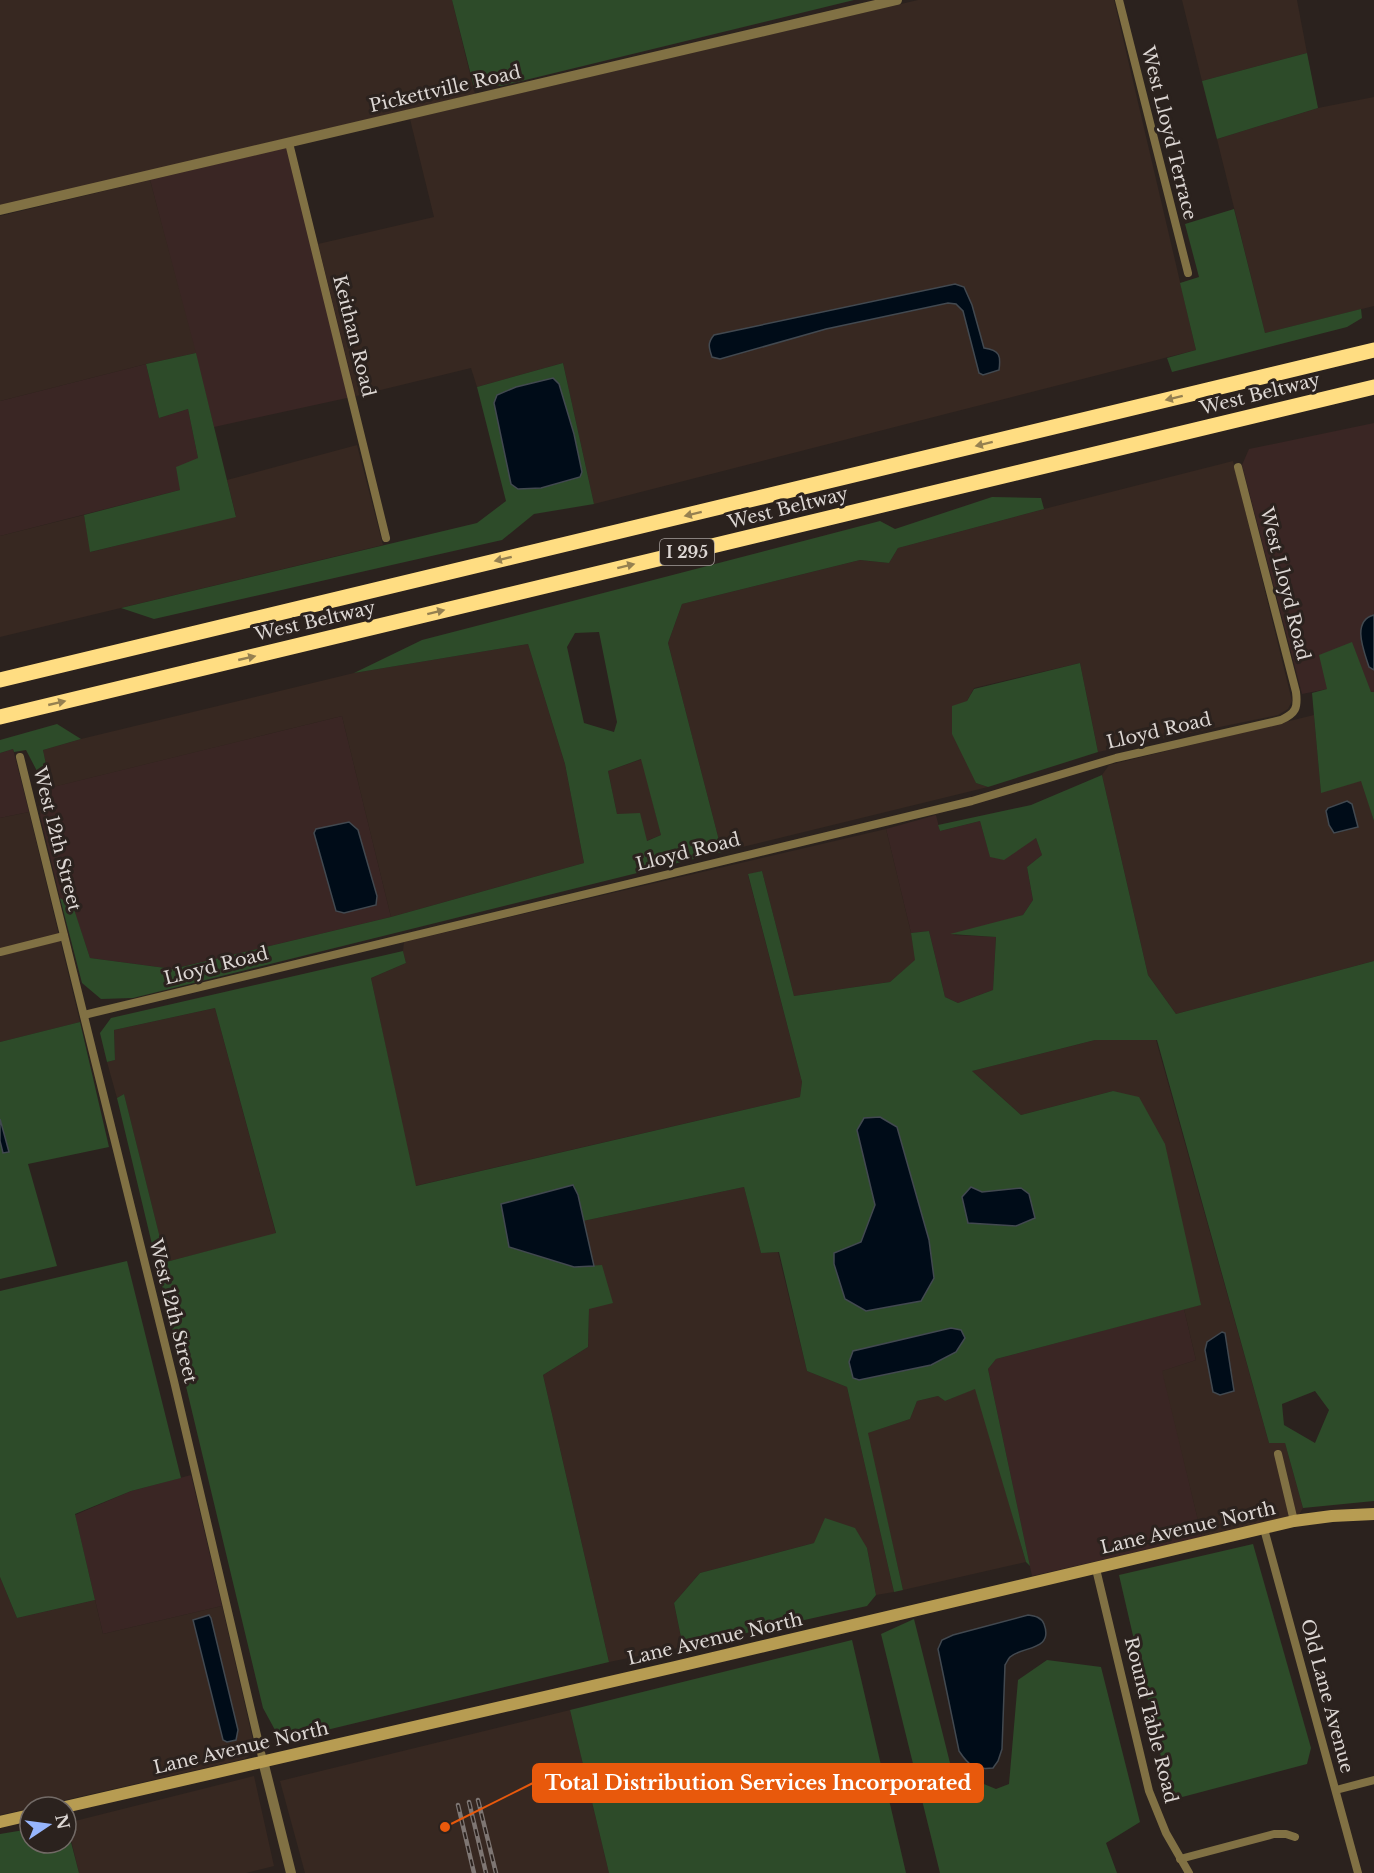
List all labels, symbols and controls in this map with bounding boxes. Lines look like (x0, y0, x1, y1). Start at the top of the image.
street label: West Lloyd Terrace (1136, 43, 1201, 222)
street label: Pickettville Road (367, 61, 523, 117)
street label: Keithan Road (328, 273, 380, 399)
street label: West Beltway (1197, 368, 1323, 420)
one-way arrow (1165, 394, 1183, 404)
one-way arrow (975, 439, 994, 449)
street label: West Beltway (725, 482, 851, 534)
street label: West Lloyd Road (1255, 504, 1315, 663)
one-way arrow (684, 509, 702, 519)
road number: I 295 (660, 539, 714, 565)
one-way arrow (494, 555, 512, 565)
one-way arrow (617, 561, 635, 571)
street label: West Beltway (251, 596, 378, 646)
one-way arrow (427, 607, 445, 617)
one-way arrow (237, 652, 256, 662)
one-way arrow (48, 697, 66, 707)
street label: Lloyd Road (1105, 708, 1213, 754)
street label: West 12th Street (28, 764, 86, 914)
street label: Lloyd Road (634, 828, 742, 876)
street label: Lloyd Road (162, 942, 270, 990)
street label: West 12th Street (144, 1236, 202, 1386)
street label: Lane Avenue North (1098, 1497, 1278, 1559)
street label: Lane Avenue North (625, 1608, 805, 1670)
street label: Old Lane Avenue (1296, 1616, 1358, 1776)
street label: Round Table Road (1120, 1635, 1182, 1805)
street label: Lane Avenue North (151, 1717, 331, 1779)
callout: Total Distribution Services Incorporated (533, 1764, 983, 1802)
text: Total Distribution Services Incorporated (545, 1771, 971, 1795)
north arrow (18, 1795, 78, 1855)
text: N (51, 1812, 74, 1831)

